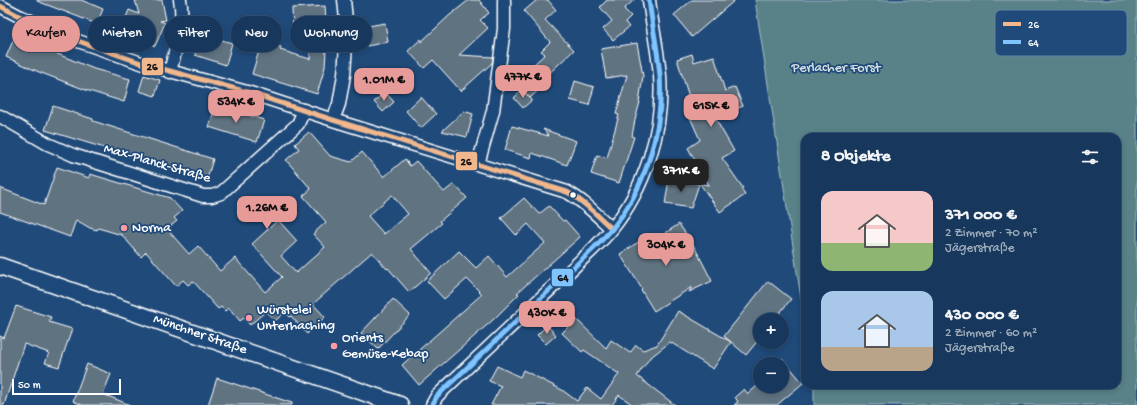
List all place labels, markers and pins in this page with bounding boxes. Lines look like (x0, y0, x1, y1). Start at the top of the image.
pin: 477K € (490, 65, 556, 99)
pin: 1.01M € (347, 68, 421, 102)
pin: 534K € (203, 90, 269, 124)
pin: 615K € (678, 94, 744, 128)
pin: 371K € (648, 159, 714, 193)
unlabelled marker (568, 190, 578, 200)
pin: 1.26M € (230, 196, 304, 230)
place label: Norma (132, 220, 172, 237)
marker: Norma (119, 223, 129, 233)
pin: 304K € (633, 233, 699, 267)
pin: 430K € (514, 301, 580, 335)
place label: Würstelei Unterhaching (257, 302, 335, 335)
marker: Würstelei Unterhaching (244, 313, 254, 323)
place label: Orients Gemüse-Kebap (342, 330, 428, 363)
marker: Orients Gemüse-Kebap (329, 341, 339, 351)

